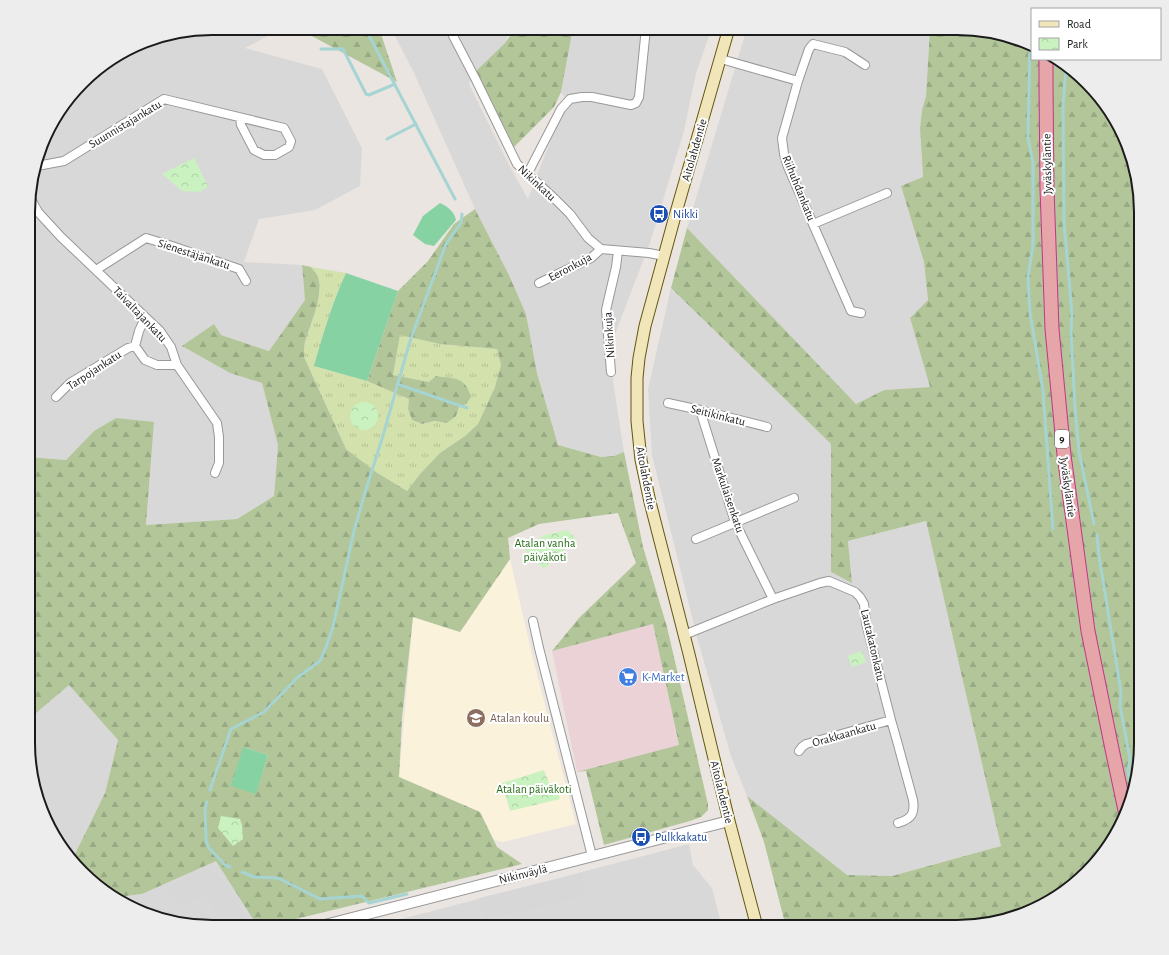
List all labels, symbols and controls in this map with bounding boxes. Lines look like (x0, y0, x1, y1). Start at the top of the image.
legend (1031, 8, 1161, 60)
text: Road (1067, 18, 1091, 30)
text: Park (1067, 38, 1088, 50)
street label: Suunnistajankatu (87, 98, 164, 151)
street label: Aitolahdentie (679, 117, 709, 183)
street label: Jyväskyläntie (1040, 133, 1055, 194)
street label: Riihuhdankatu (780, 153, 818, 223)
street label: Nikinkatu (516, 163, 558, 203)
bus stop icon: Nikki (648, 203, 670, 225)
place label: Nikki (673, 208, 698, 220)
street label: Sienestäjänkatu (156, 237, 232, 272)
street label: Eeronkuja (546, 250, 595, 284)
street label: Taivaltajankatu (110, 284, 169, 345)
street label: Nikinkuja (601, 311, 618, 358)
street label: Tarpojankatu (65, 348, 124, 393)
street label: Seitikinkatu (689, 402, 747, 428)
road number: 9 (1055, 430, 1069, 448)
street label: Aitolahdentie (634, 445, 658, 511)
street label: Markulaisenkatu (710, 456, 746, 534)
street label: Jyväskyläntie (1057, 456, 1078, 518)
park label: Atalan vanha päiväkoti (515, 537, 576, 563)
street label: Lautakatonkatu (859, 608, 887, 682)
supermarket icon: K-Market (617, 666, 639, 688)
place label: K-Market (642, 671, 685, 683)
school or university icon: Atalan koulu (465, 707, 487, 729)
place label: Atalan koulu (490, 712, 549, 724)
street label: Orakkaankatu (811, 719, 877, 749)
street label: Aitolahdentie (708, 759, 736, 825)
park label: Atalan päiväkoti (496, 783, 572, 795)
bus stop icon: Pulkkakatu (630, 826, 652, 848)
place label: Pulkkakatu (655, 831, 707, 843)
street label: Nikinväylä (498, 862, 549, 887)

